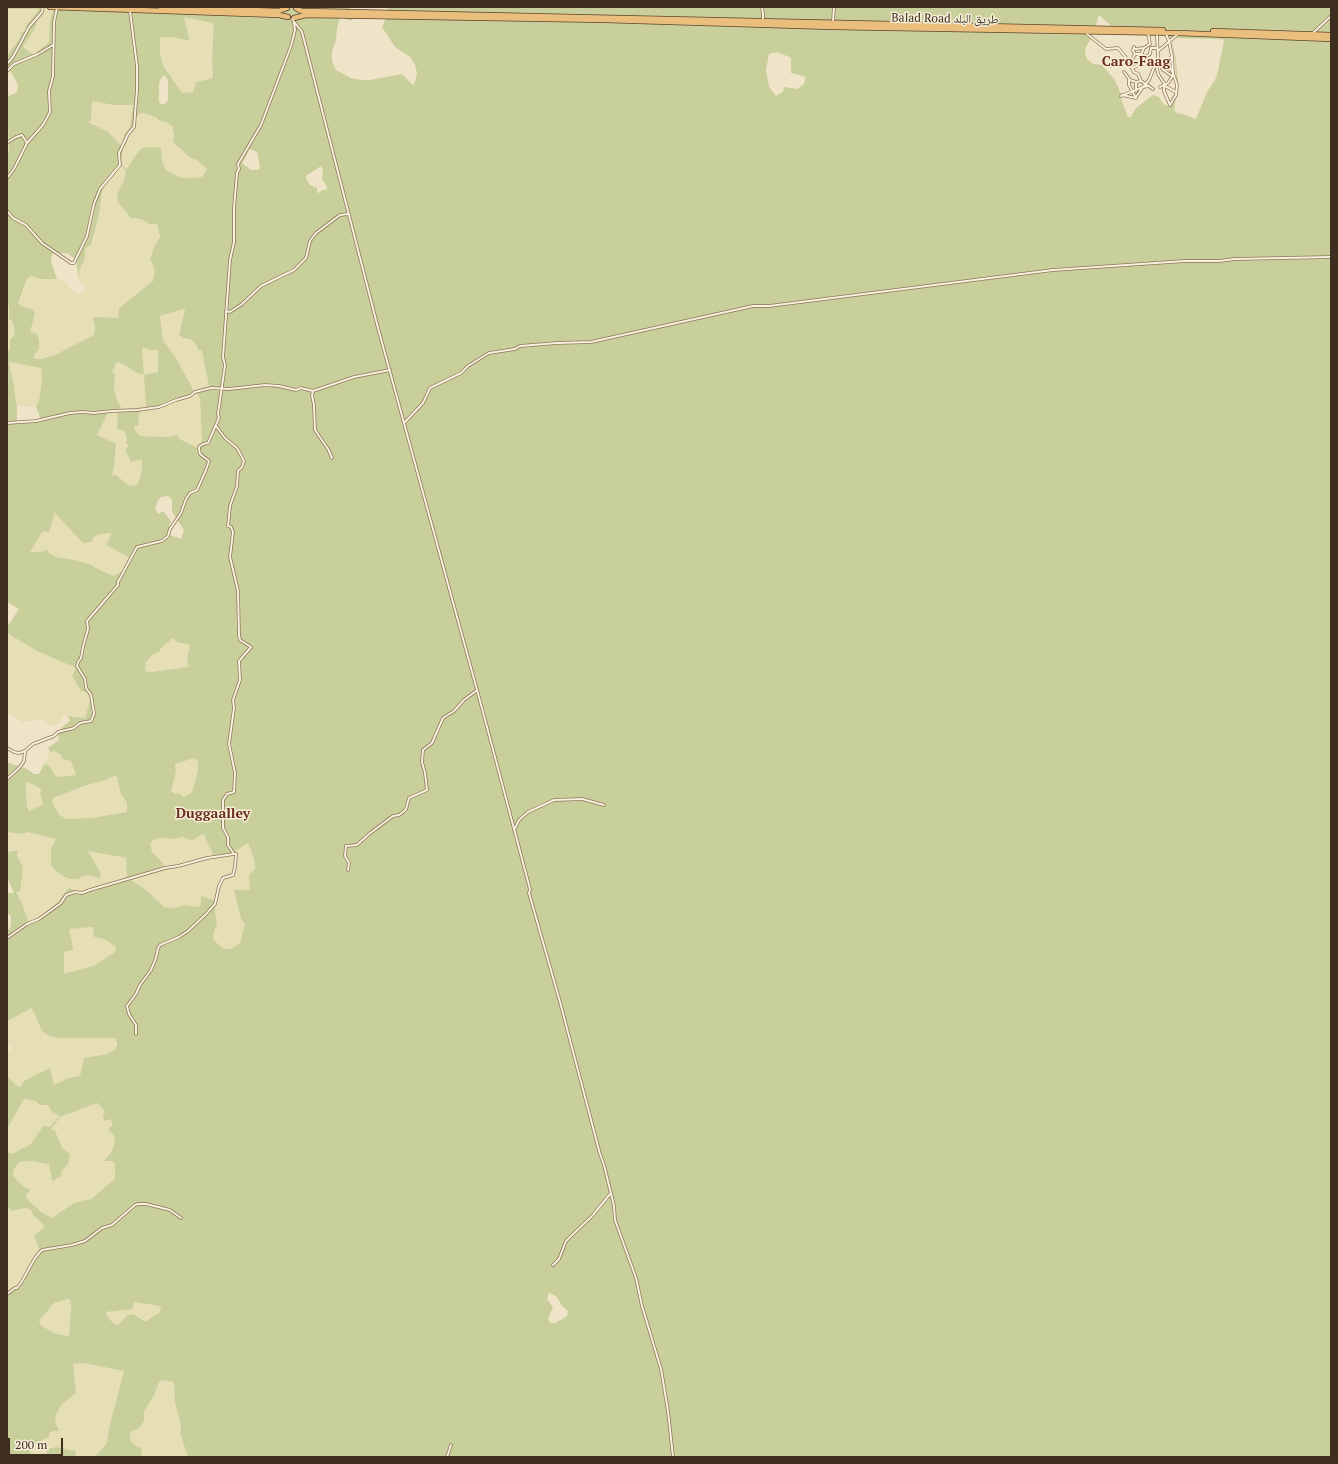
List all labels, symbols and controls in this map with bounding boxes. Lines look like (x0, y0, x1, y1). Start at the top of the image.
street label: Balad Road طريق البلد (891, 11, 999, 27)
district label: Caro-Faag (1102, 54, 1170, 70)
district label: Duggaalley (176, 806, 250, 822)
scale bar (10, 1430, 65, 1456)
text: 200 m (15, 1437, 47, 1452)

